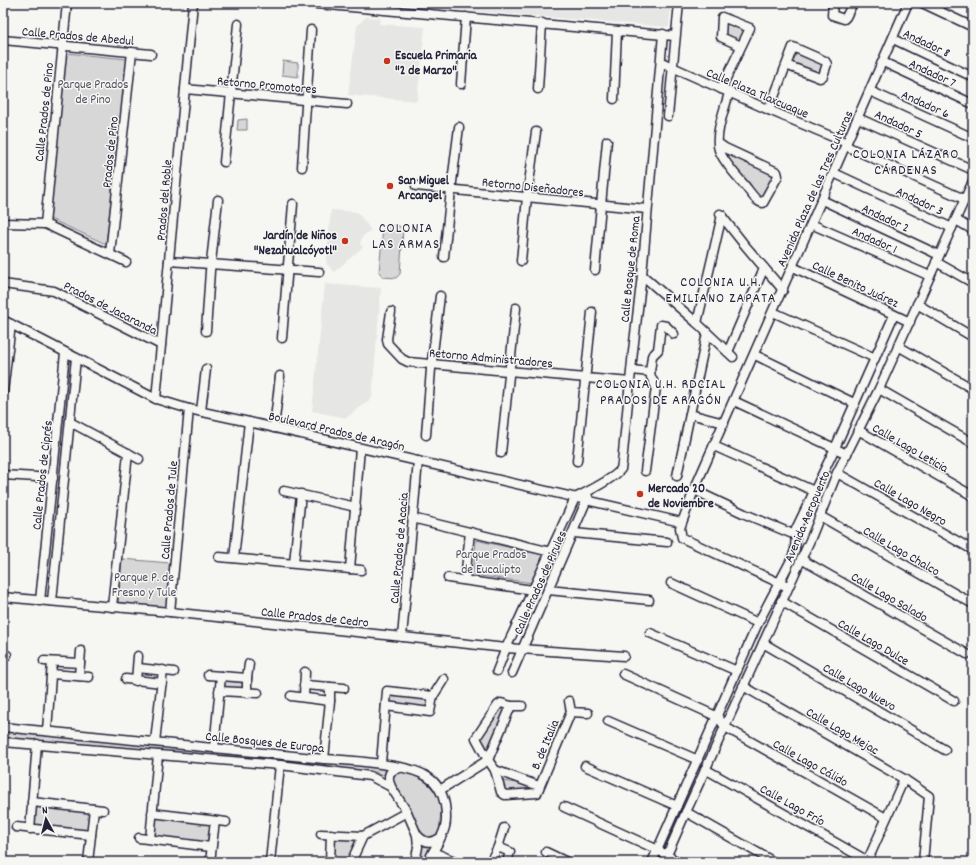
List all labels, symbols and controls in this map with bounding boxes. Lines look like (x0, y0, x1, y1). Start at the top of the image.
street label: Calle Prados de Abedul (21, 23, 135, 52)
street label: Andador 8 (899, 25, 953, 63)
place label: Escuela Primaria "2 de Marzo" (395, 47, 477, 81)
street label: Andador 7 (905, 55, 959, 93)
marker: Escuela Primaria "2 de Marzo" (382, 56, 392, 66)
street label: Calle Prados de Pino (31, 62, 60, 163)
street label: Calle Plaza Tlaxcuaque (703, 64, 812, 125)
street label: Retorno Promotores (216, 73, 317, 100)
park label: Parque Prados de Pino (57, 76, 129, 110)
street label: Andador 6 (898, 86, 952, 124)
street label: Andador 5 (871, 106, 925, 145)
street label: Avenida Plaza de las Tres Culturas (773, 108, 859, 270)
street label: Prados de Pino (98, 115, 125, 189)
district label: COLONIA LÁZARO CÁRDENAS (853, 145, 959, 181)
street label: Prados del Roble (152, 158, 179, 242)
place label: San Miguel Arcangel (398, 172, 450, 206)
street label: Retorno Diseñadores (481, 174, 585, 203)
marker: San Miguel Arcangel (385, 181, 395, 191)
street label: Andador 3 (892, 183, 946, 222)
street label: Andador 2 (858, 200, 912, 239)
street label: Calle Bosque de Roma (616, 214, 647, 323)
district label: COLONIA LAS ARMAS (372, 219, 440, 255)
street label: Andador 1 (848, 223, 900, 260)
place label: Jardín de Niños "Nezahualcóyotl" (254, 227, 338, 261)
marker: Jardín de Niños "Nezahualcóyotl" (340, 236, 350, 246)
street label: Calle Benito Juárez (809, 257, 901, 314)
district label: COLONIA U.H. EMILIANO ZAPATA (666, 273, 776, 309)
street label: Prados de Jacaranda (60, 277, 161, 342)
street label: Retorno Administradores (428, 345, 553, 374)
district label: COLONIA U.H. RDCIAL PRADOS DE ARAGÓN (596, 375, 726, 411)
street label: Boulevard Prados de Aragón (266, 408, 406, 457)
street label: Calle Prados de Ciprés (28, 420, 59, 531)
street label: Calle Lago Leticia (868, 420, 952, 479)
street label: Calle Prados de Tule (157, 460, 184, 560)
street label: Avenida Aeropuerto (780, 468, 836, 566)
street label: Calle Lago Negro (870, 475, 950, 532)
place label: Mercado 20 de Noviembre (648, 480, 714, 514)
marker: Mercado 20 de Noviembre (635, 489, 645, 499)
street label: Calle Prados de Acacia (386, 491, 415, 605)
street label: Calle Lago Chalco (859, 522, 943, 582)
street label: Calle Prados de Pirules (510, 528, 573, 638)
park label: Parque Prados de Eucalipto (455, 546, 527, 580)
street label: Calle Lago Salado (847, 568, 931, 628)
park label: Parque P. de Fresno y Tule (112, 569, 176, 603)
street label: Calle Prados de Cedro (260, 603, 370, 634)
street label: Calle Lago Dulce (834, 615, 912, 671)
street label: Calle Lago Nuevo (818, 659, 899, 717)
street label: Calle Lago Mejac (802, 704, 882, 761)
street label: B. de Italia (527, 716, 566, 773)
street label: Calle Bosques de Europa (204, 728, 326, 759)
street label: Calle Lago Cálido (769, 736, 851, 793)
street label: Calle Lago Frío (756, 780, 828, 832)
north arrow (26, 799, 66, 839)
text: N (41, 803, 49, 819)

